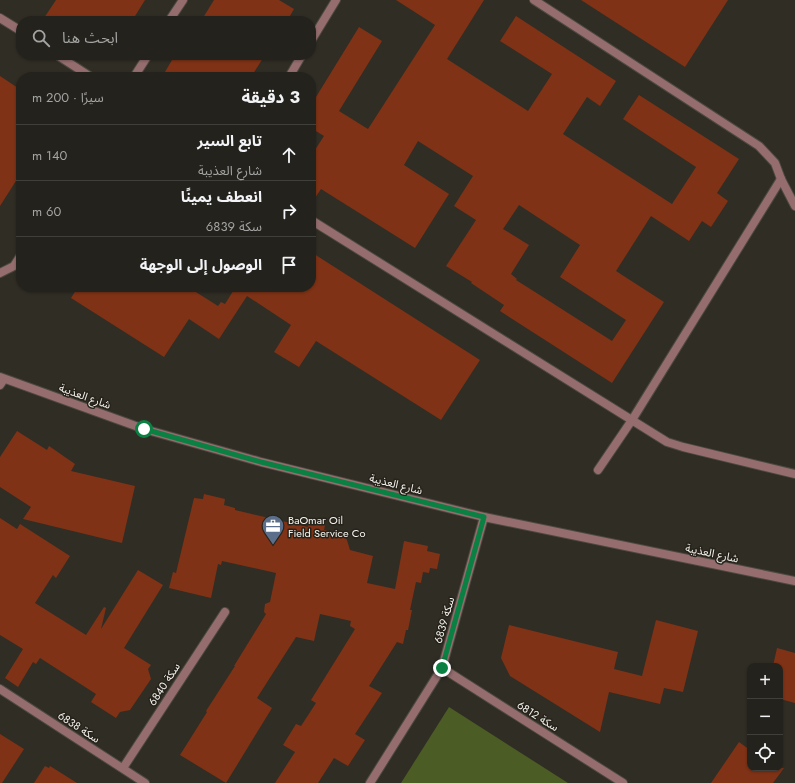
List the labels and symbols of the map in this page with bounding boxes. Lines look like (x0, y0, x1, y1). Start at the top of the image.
street label: شارع العذيبة (57, 379, 114, 413)
route start (135, 420, 153, 438)
street label: شارع العذيبة (368, 470, 425, 498)
place label: BaOmar Oil Field Service Co (288, 512, 365, 541)
office icon: BaOmar Oil Field Service Co (260, 513, 286, 546)
street label: شارع العذيبة (684, 540, 741, 567)
street label: سكة 6839 (430, 595, 458, 645)
street label: سكة 6840 (144, 659, 184, 709)
route end (433, 659, 451, 677)
street label: سكة 6812 (514, 697, 562, 735)
street label: سكة 6838 (55, 707, 103, 747)

